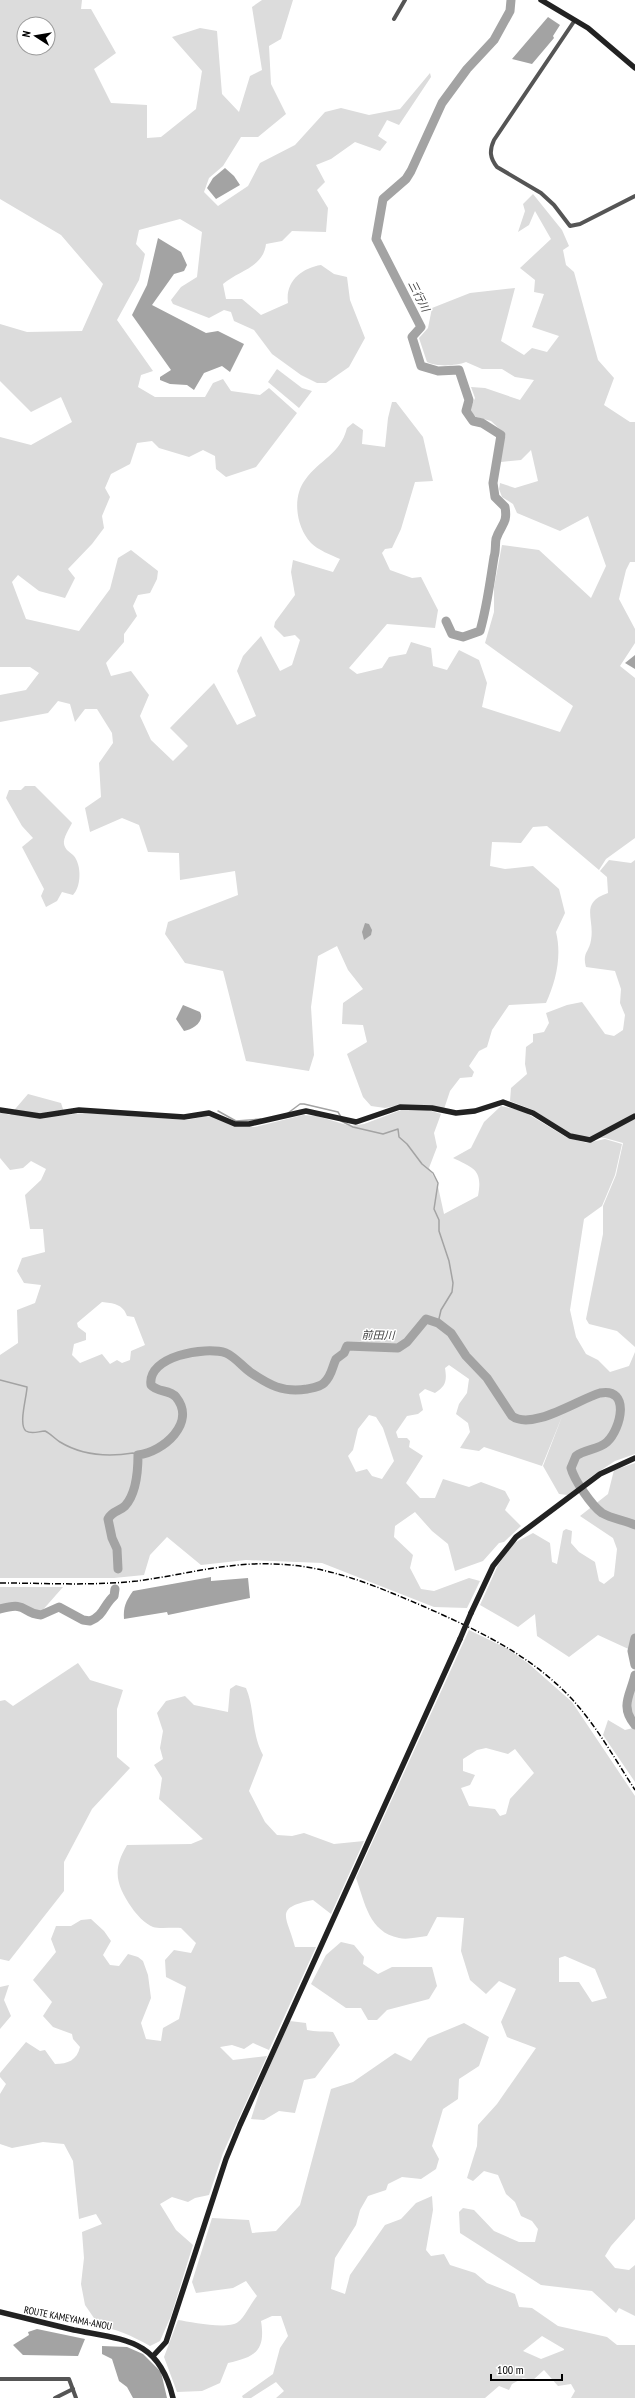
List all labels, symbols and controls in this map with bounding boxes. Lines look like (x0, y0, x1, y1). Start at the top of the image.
north arrow (16, 16, 56, 56)
text: N (19, 30, 34, 38)
water label: 三行川 (405, 278, 433, 315)
water label: 前田川 (361, 1328, 396, 1342)
street label: ROUTE KAMEYAMA-ANOU (23, 2303, 113, 2333)
scale bar (491, 2356, 562, 2382)
text: 100 m (497, 2362, 524, 2377)

